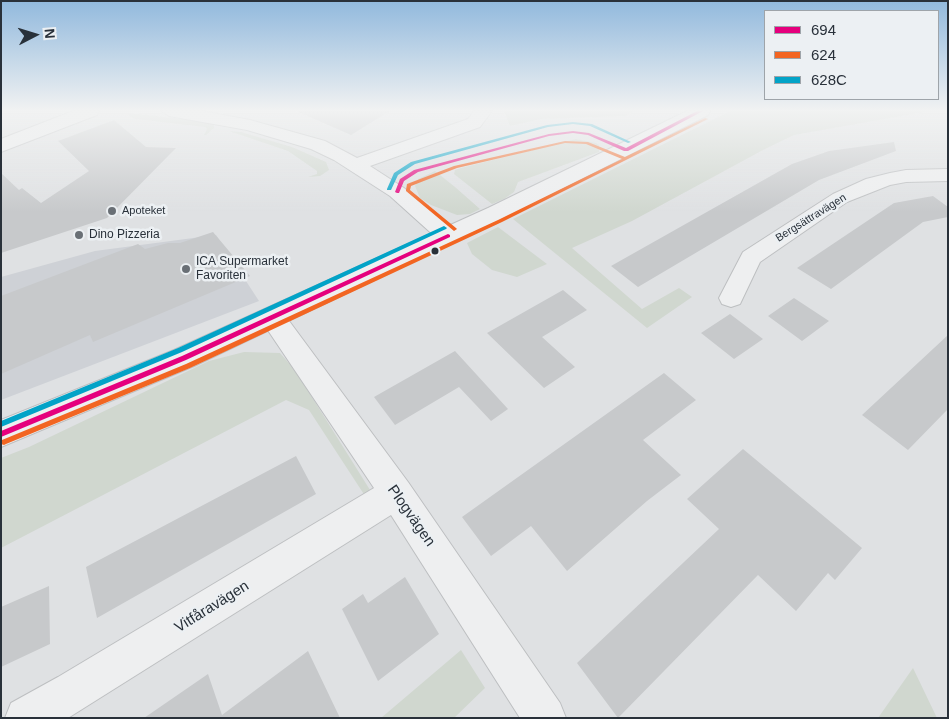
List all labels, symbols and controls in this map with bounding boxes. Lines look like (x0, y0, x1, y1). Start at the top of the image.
north arrow (10, 10, 60, 60)
legend (764, 10, 939, 100)
text: 694 (811, 21, 836, 38)
text: N (42, 28, 58, 39)
text: 624 (811, 46, 836, 63)
text: 628C (811, 71, 847, 88)
street label: Bergsättravägen (773, 191, 849, 245)
place label: Apoteket (122, 204, 165, 218)
marker: Apoteket (106, 205, 118, 217)
place label: Dino Pizzeria (89, 228, 160, 242)
marker: Dino Pizzeria (73, 229, 85, 241)
unlabelled marker (430, 246, 440, 256)
place label: ICA Supermarket Favoriten (196, 255, 288, 283)
marker: ICA Supermarket Favoriten (180, 263, 192, 275)
street label: Plogvägen (383, 482, 439, 550)
street label: Vitfåravägen (172, 577, 252, 637)

